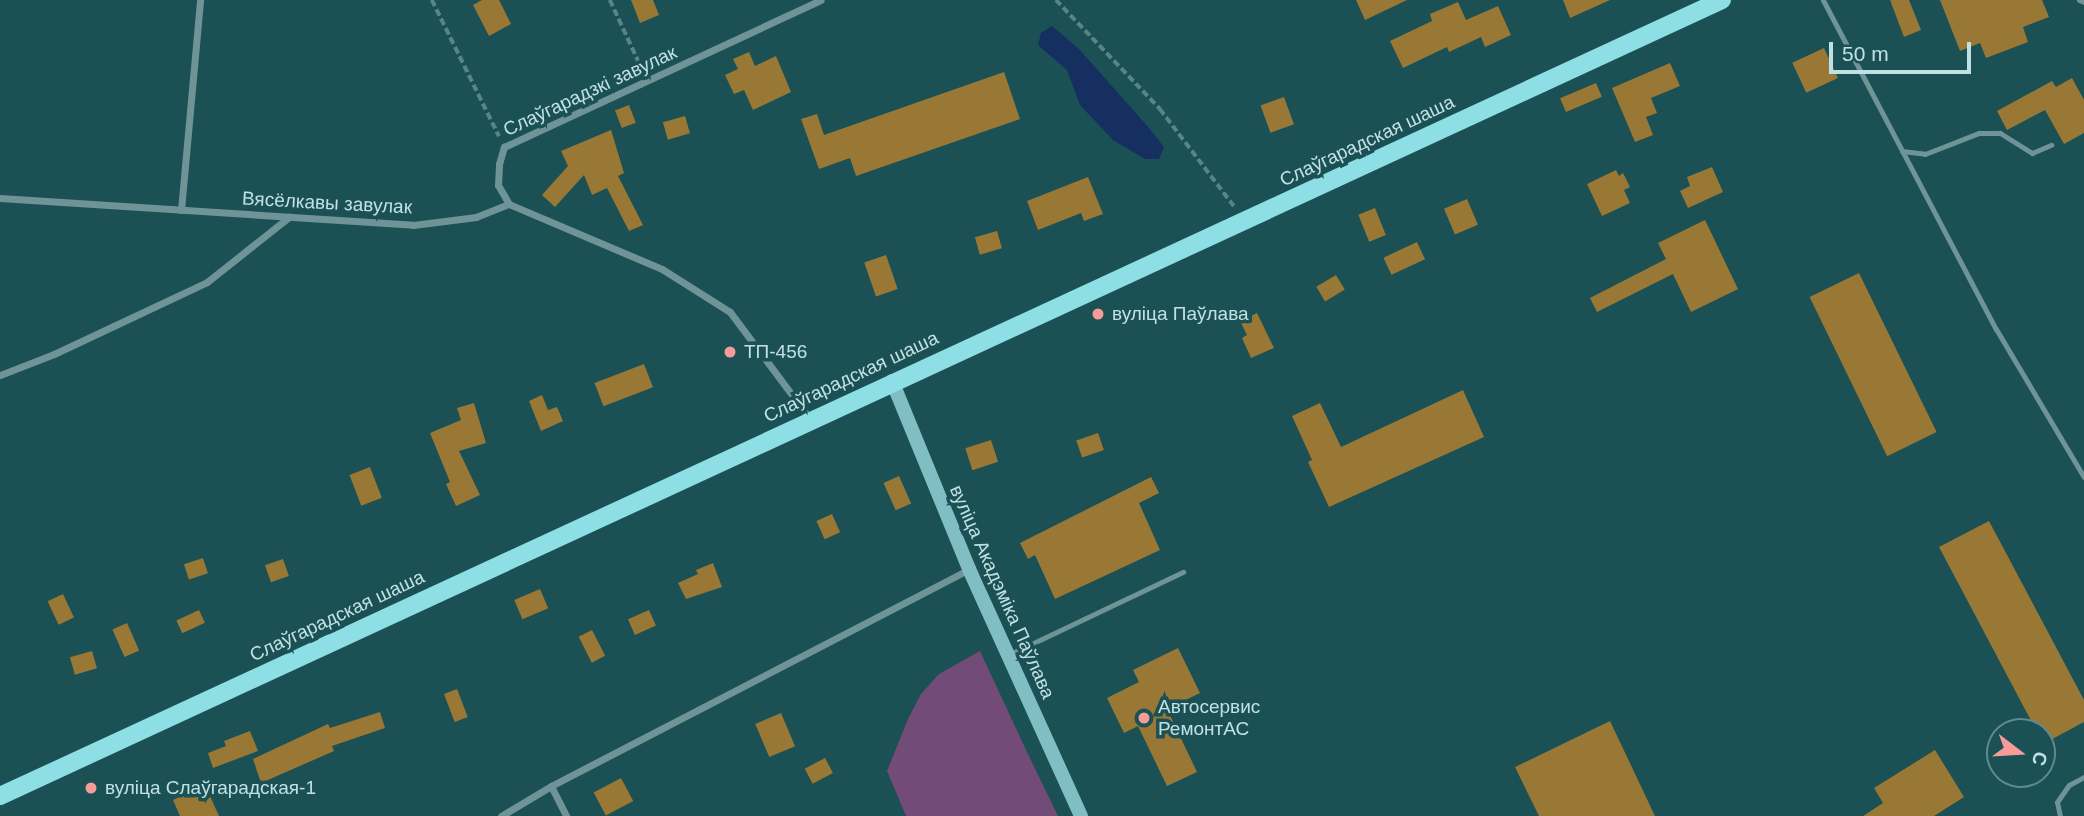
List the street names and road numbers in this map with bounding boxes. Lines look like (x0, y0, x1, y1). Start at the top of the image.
street label: Слаўгарадзкі завулак (500, 41, 680, 141)
street label: Слаўгарадская шаша (1276, 90, 1458, 192)
street label: Вясёлкавы завулак (241, 187, 413, 219)
street label: Слаўгарадская шаша (760, 326, 942, 428)
street label: вуліца Акадэміка Паўлава (945, 482, 1059, 702)
street label: Слаўгарадская шаша (246, 565, 428, 667)

